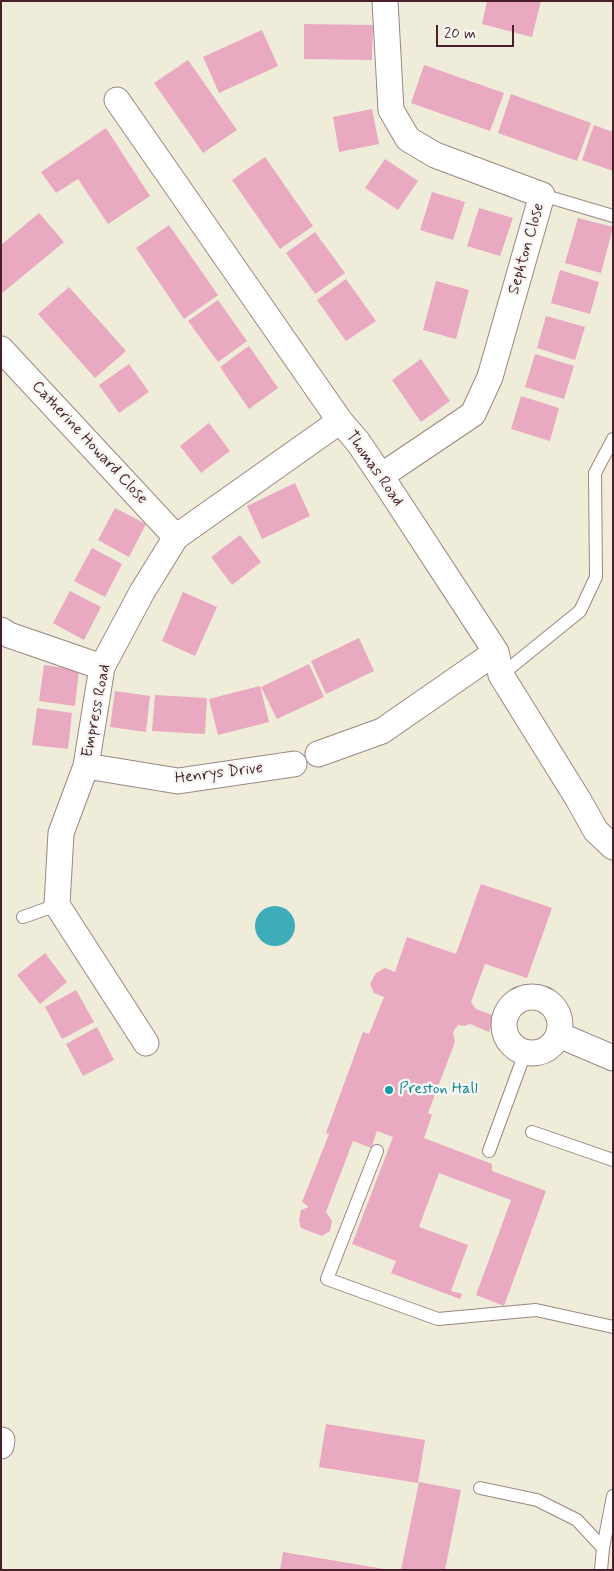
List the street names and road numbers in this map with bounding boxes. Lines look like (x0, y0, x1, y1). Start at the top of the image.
street label: Sephton Close (505, 201, 549, 297)
street label: Catherine Howard Close (27, 377, 151, 509)
street label: Thomas Road (341, 428, 407, 510)
street label: Empress Road (79, 663, 115, 759)
street label: Henrys Drive (174, 759, 264, 789)

